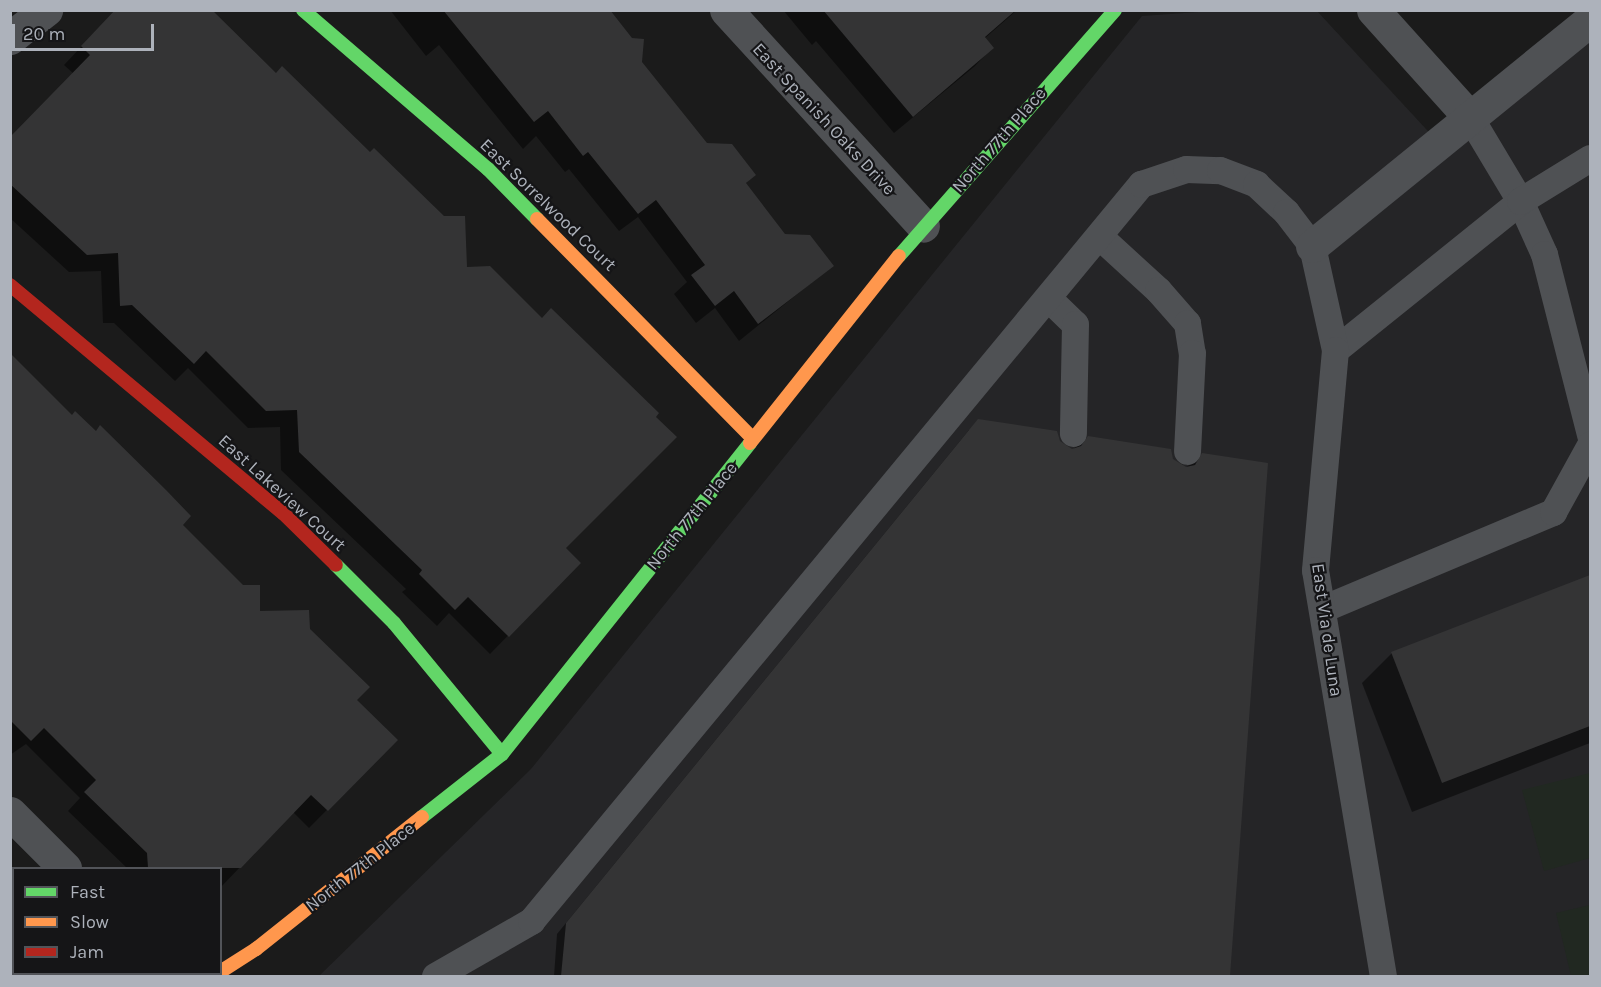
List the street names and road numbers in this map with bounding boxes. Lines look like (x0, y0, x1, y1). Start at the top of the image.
street label: East Spanish Oaks Drive (748, 38, 900, 200)
street label: North 77th Place (947, 83, 1051, 197)
street label: East Sorrelwood Court (475, 134, 621, 276)
street label: East Lakeview Court (214, 430, 350, 556)
street label: North 77th Place (642, 458, 742, 574)
street label: East Via de Luna (1307, 562, 1347, 698)
street label: North 77th Place (301, 818, 419, 916)

